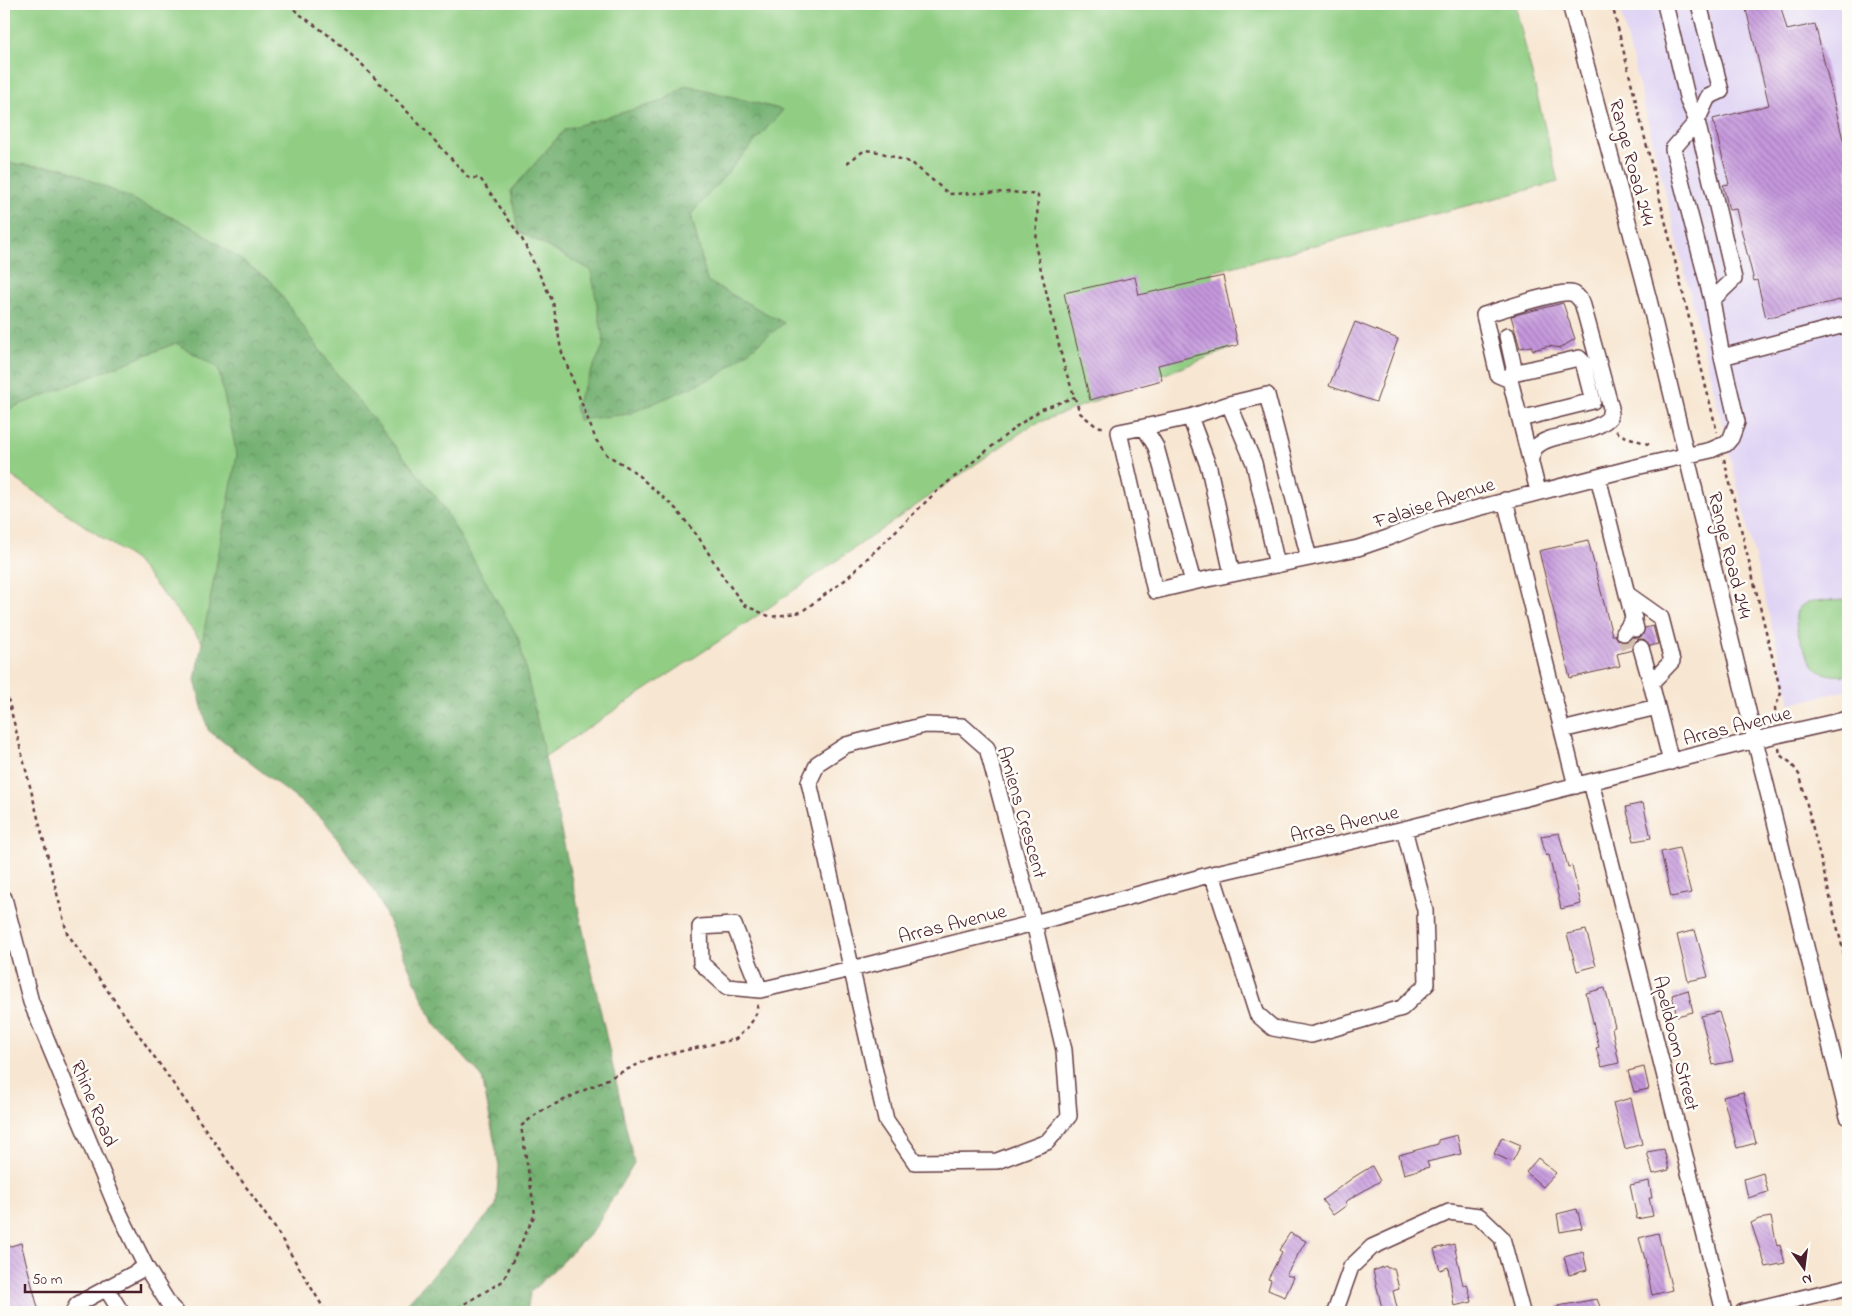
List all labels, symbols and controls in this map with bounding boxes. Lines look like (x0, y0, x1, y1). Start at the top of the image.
street label: Range Road 244 (1599, 96, 1661, 229)
street label: Falaise Avenue (1370, 471, 1499, 538)
street label: Range Road 244 (1698, 489, 1758, 622)
street label: Arras Avenue (1680, 700, 1795, 755)
street label: Amiens Crescent (988, 743, 1053, 882)
street label: Arras Avenue (1287, 799, 1402, 852)
street label: Arras Avenue (895, 898, 1010, 953)
street label: Apeldoom Street (1644, 973, 1705, 1115)
street label: Rhine Road (61, 1056, 124, 1152)
north arrow (1780, 1244, 1830, 1294)
scale bar (25, 1261, 141, 1293)
text: N (1800, 1268, 1814, 1290)
text: 50 m (32, 1269, 63, 1291)

